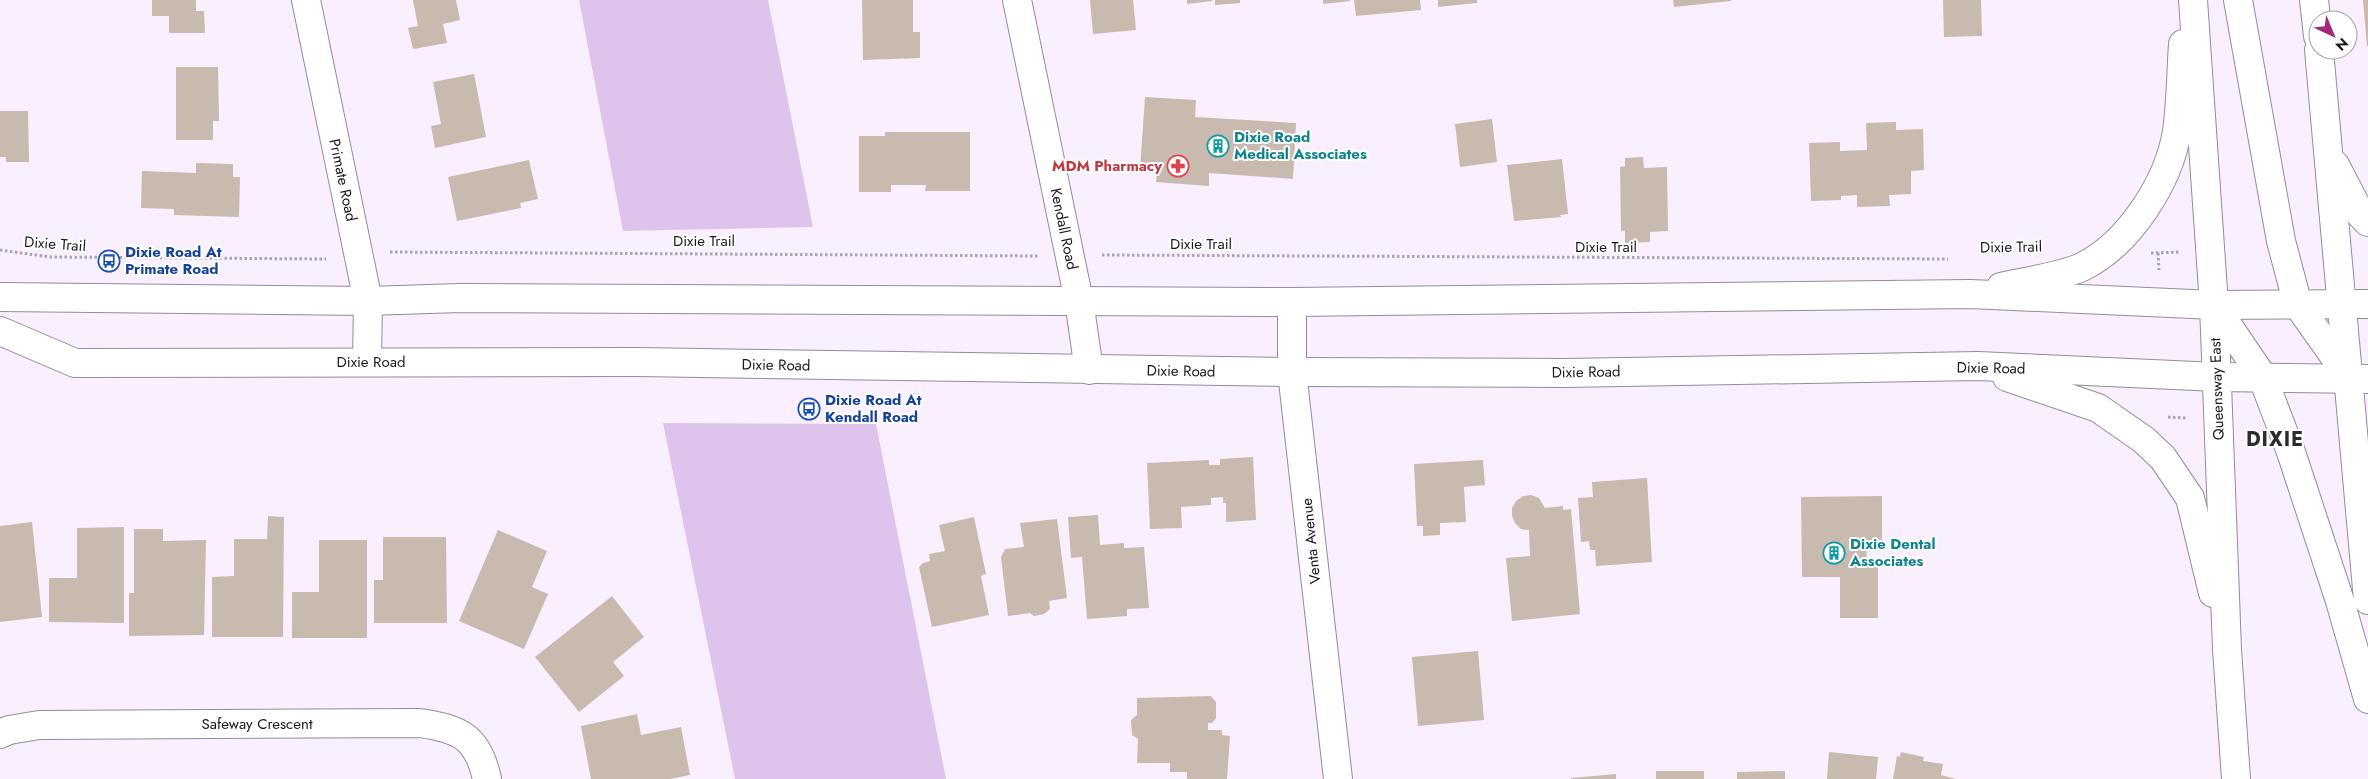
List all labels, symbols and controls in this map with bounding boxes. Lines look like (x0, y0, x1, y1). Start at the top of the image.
north arrow (2308, 10, 2358, 60)
text: N (2331, 33, 2353, 55)
place label: Dixie Road Medical Associates (1234, 126, 1367, 165)
building icon: Dixie Road Medical Associates (1206, 134, 1230, 158)
street label: Primate Road (324, 137, 362, 223)
pharmacy icon: MDM Pharmacy (1166, 154, 1190, 178)
place label: MDM Pharmacy (1052, 155, 1162, 177)
street label: Kendall Road (1045, 186, 1083, 272)
street label: Dixie Trail (673, 230, 735, 252)
street label: Dixie Trail (23, 231, 87, 257)
street label: Dixie Trail (1170, 233, 1232, 255)
street label: Dixie Trail (1980, 235, 2042, 259)
street label: Dixie Trail (1575, 236, 1637, 258)
place label: Dixie Road At Primate Road (125, 241, 222, 280)
bus stop icon: Dixie Road At Primate Road (97, 249, 121, 273)
street label: Queensway East (2204, 337, 2230, 441)
street label: Dixie Road (337, 351, 405, 373)
street label: Dixie Road (741, 353, 811, 377)
street label: Dixie Road (1956, 356, 2026, 380)
street label: Dixie Road (1146, 359, 1216, 383)
street label: Dixie Road (1551, 360, 1621, 384)
place label: Dixie Road At Kendall Road (825, 389, 922, 428)
bus stop icon: Dixie Road At Kendall Road (797, 397, 821, 421)
district label: DIXIE (2246, 425, 2304, 454)
street label: Venta Avenue (1296, 497, 1326, 585)
place label: Dixie Dental Associates (1849, 533, 1935, 572)
building icon: Dixie Dental Associates (1822, 541, 1846, 565)
street label: Safeway Crescent (201, 713, 313, 735)

